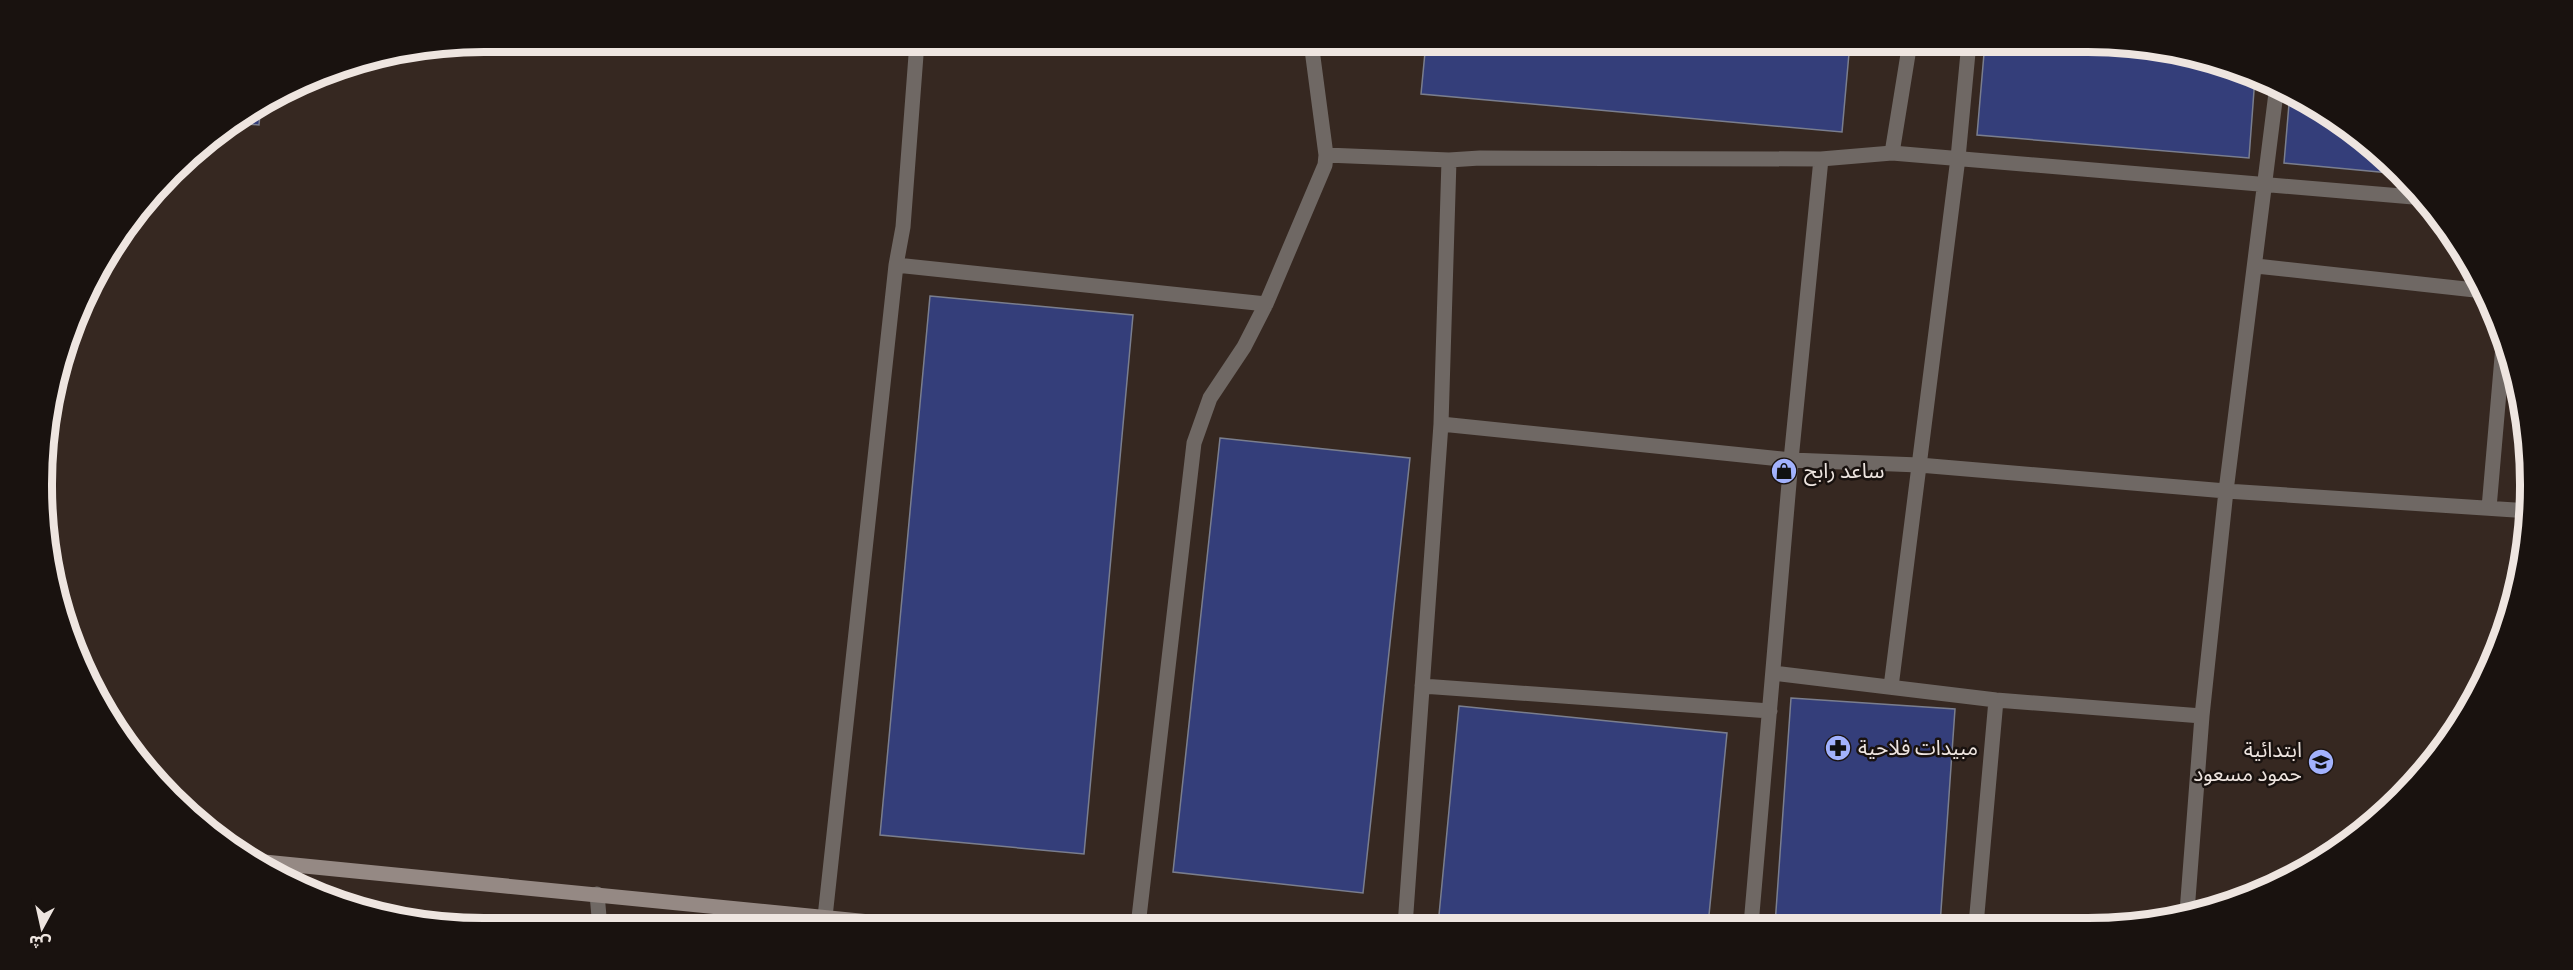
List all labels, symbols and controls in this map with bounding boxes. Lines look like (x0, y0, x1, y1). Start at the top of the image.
place label: ساعد رابح (1804, 454, 1884, 486)
shop icon: ساعد رابح (1769, 456, 1799, 486)
place label: مبيدات فلاحية (1858, 731, 1978, 763)
pharmacy icon: مبيدات فلاحية (1823, 733, 1853, 763)
place label: ابتدائية حمود مسعود (2193, 733, 2302, 789)
school or university icon: ابتدائية حمود مسعود (2306, 747, 2336, 777)
north arrow (12, 898, 72, 958)
text: ش (27, 929, 52, 956)

